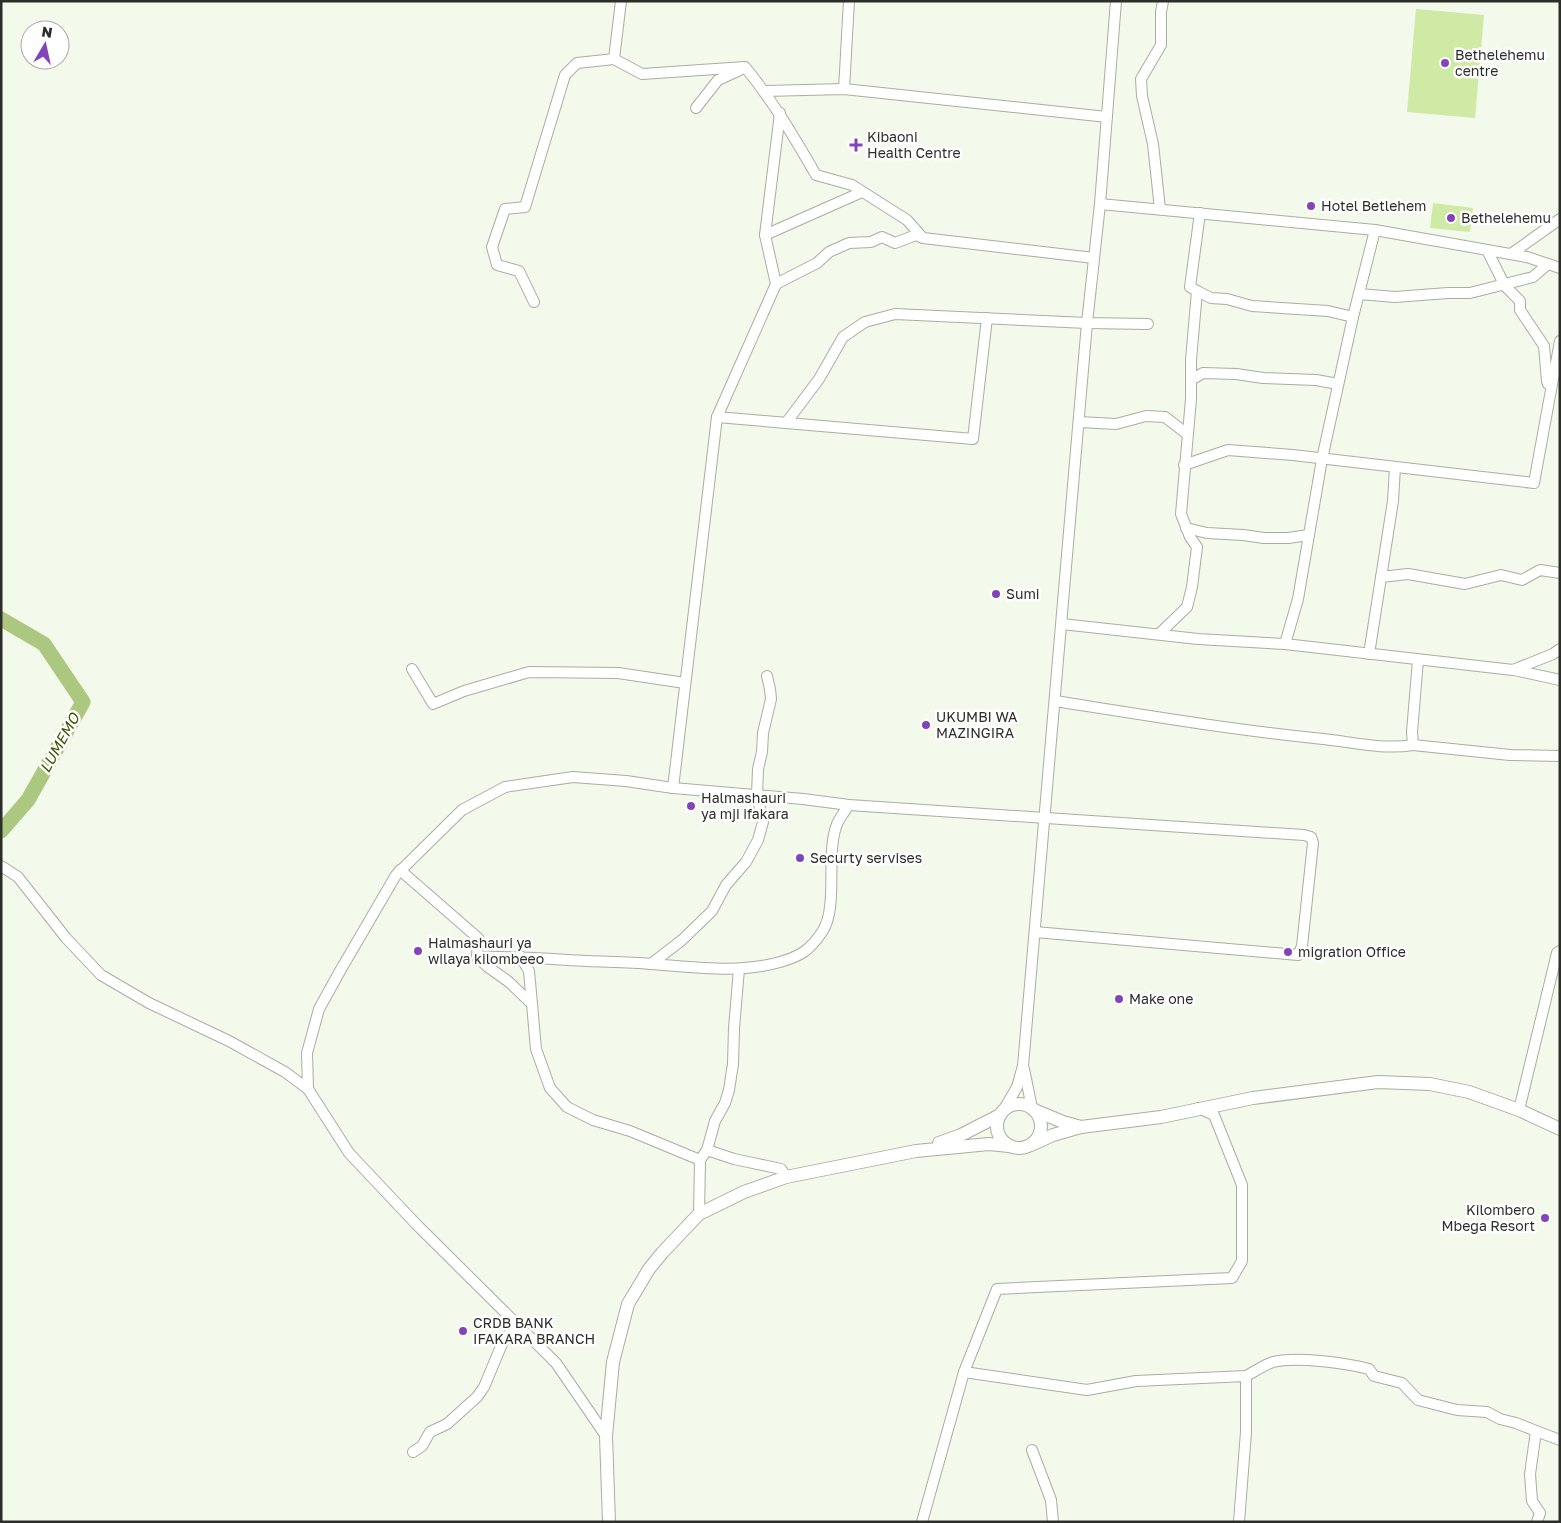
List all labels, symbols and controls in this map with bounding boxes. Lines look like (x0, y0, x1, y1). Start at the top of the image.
north arrow (20, 20, 70, 70)
text: N (41, 22, 54, 41)
place label: Bethelehemu centre (1455, 46, 1545, 79)
marker: Bethelehemu centre (1439, 57, 1451, 69)
place label: Kibaoni Health Centre (867, 128, 961, 161)
marker: Kibaoni Health Centre (849, 138, 863, 152)
place label: Hotel Betlehem (1321, 197, 1426, 214)
marker: Hotel Betlehem (1305, 200, 1317, 212)
place label: Bethelehemu (1461, 209, 1551, 226)
marker: Bethelehemu (1445, 212, 1457, 224)
place label: Sumi (1006, 585, 1040, 602)
marker: Sumi (990, 588, 1002, 600)
place label: UKUMBI WA MAZINGIRA (936, 708, 1018, 741)
water label: LUMEMO (35, 709, 83, 775)
marker: UKUMBI WA MAZINGIRA (920, 719, 932, 731)
place label: Halmashauri ya mji ifakara (701, 789, 789, 822)
marker: Halmashauri ya mji ifakara (685, 800, 697, 812)
place label: Securty servises (810, 849, 922, 866)
marker: Securty servises (794, 852, 806, 864)
place label: Halmashauri ya wilaya kilombeeo (428, 934, 544, 967)
place label: migration Office (1298, 943, 1406, 960)
marker: Halmashauri ya wilaya kilombeeo (412, 945, 424, 957)
marker: migration Office (1282, 946, 1294, 958)
place label: Make one (1129, 990, 1193, 1007)
marker: Make one (1113, 993, 1125, 1005)
place label: Kilombero Mbega Resort (1442, 1201, 1535, 1234)
marker: Kilombero Mbega Resort (1539, 1212, 1551, 1224)
place label: CRDB BANK IFAKARA BRANCH (473, 1314, 595, 1347)
marker: CRDB BANK IFAKARA BRANCH (457, 1325, 469, 1337)

